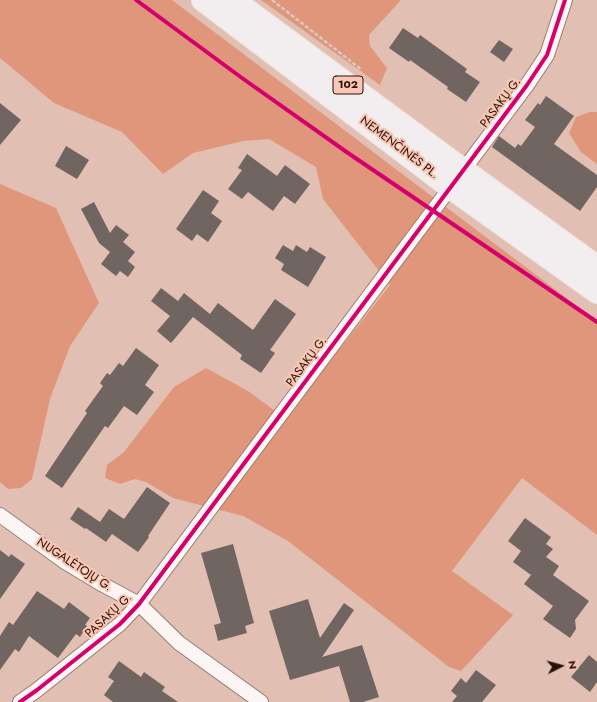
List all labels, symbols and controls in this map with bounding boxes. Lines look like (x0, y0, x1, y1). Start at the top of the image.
street label: PASAKŲ G. (478, 75, 524, 131)
road number: 102 (333, 76, 363, 94)
street label: NEMENČINĖS PL. (357, 114, 441, 182)
street label: PASAKŲ G. (284, 334, 330, 390)
street label: NUGALĖTOJŲ G. (34, 535, 114, 595)
street label: PASAKŲ G. (83, 591, 135, 641)
north arrow (541, 646, 581, 686)
text: N (565, 660, 581, 670)

